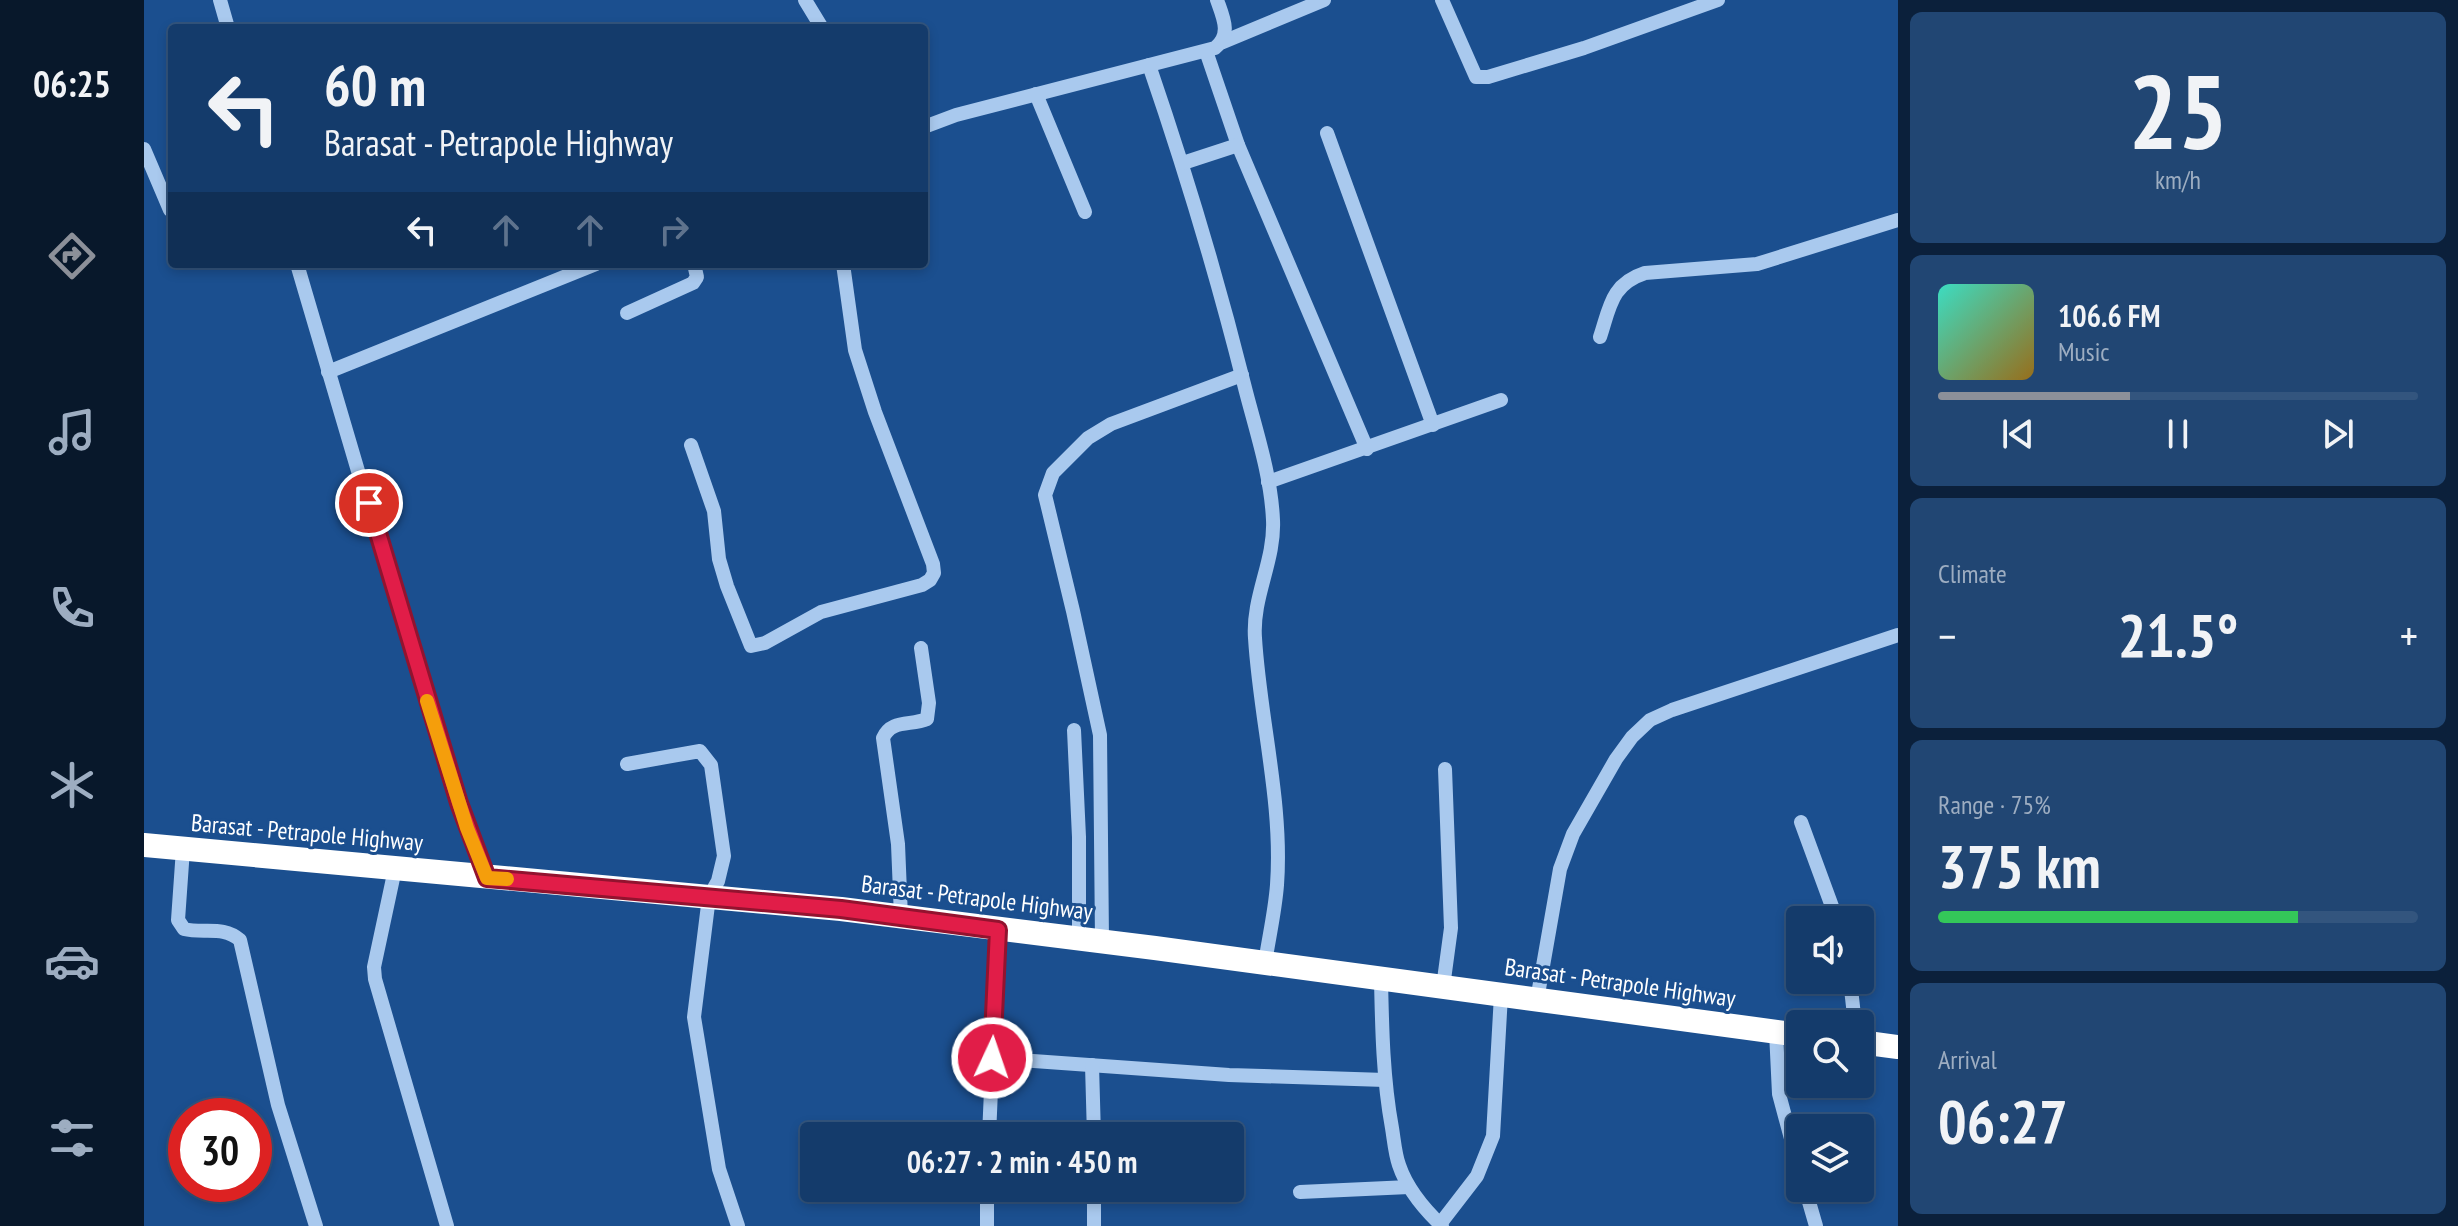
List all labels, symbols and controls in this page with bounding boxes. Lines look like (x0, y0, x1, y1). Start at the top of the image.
text: 25 (2128, 43, 2228, 178)
text: 60 m (324, 49, 426, 121)
icon: left (192, 56, 296, 160)
text: 06:25 (33, 60, 111, 107)
text: Barasat - Petrapole Highway (324, 119, 673, 166)
text: km/h (2155, 163, 2201, 196)
icon: left (400, 208, 444, 252)
icon: ahead (484, 208, 528, 252)
icon: ahead (568, 208, 612, 252)
icon: right (652, 208, 696, 252)
icon: directions (44, 228, 100, 284)
text: 106.6 FM (2058, 296, 2160, 335)
text: Music (2058, 335, 2110, 368)
icon: music (44, 404, 100, 460)
icon: previous (1996, 412, 2040, 456)
icon: pause (2156, 412, 2200, 456)
icon: next (2316, 412, 2360, 456)
pin (335, 469, 403, 537)
icon: arrive (347, 481, 391, 525)
text: Climate (1938, 557, 2007, 590)
icon: phone (44, 580, 100, 636)
text: 21.5° (2118, 596, 2238, 674)
text: − (1938, 607, 1956, 664)
text: + (2400, 607, 2418, 664)
icon: climate (44, 757, 100, 813)
text: Range · 75% (1938, 788, 2051, 821)
street label: Barasat - Petrapole Highway (190, 807, 424, 858)
text: 375 km (1938, 827, 2101, 905)
street label: Barasat - Petrapole Highway (860, 868, 1094, 927)
map controls (1786, 906, 1874, 1202)
button: sound (1786, 906, 1874, 994)
icon: car (44, 933, 100, 989)
street label: Barasat - Petrapole Highway (1503, 951, 1737, 1014)
button: search (1786, 1010, 1874, 1098)
position arrow (950, 1016, 1034, 1100)
text: Arrival (1938, 1043, 1997, 1076)
text: 06:27 (1938, 1082, 2068, 1160)
speed limit sign: 30 (168, 1098, 272, 1202)
icon: filters (44, 1110, 100, 1166)
button: layers (1786, 1114, 1874, 1202)
text: 06:27 · 2 min · 450 m (907, 1142, 1137, 1181)

